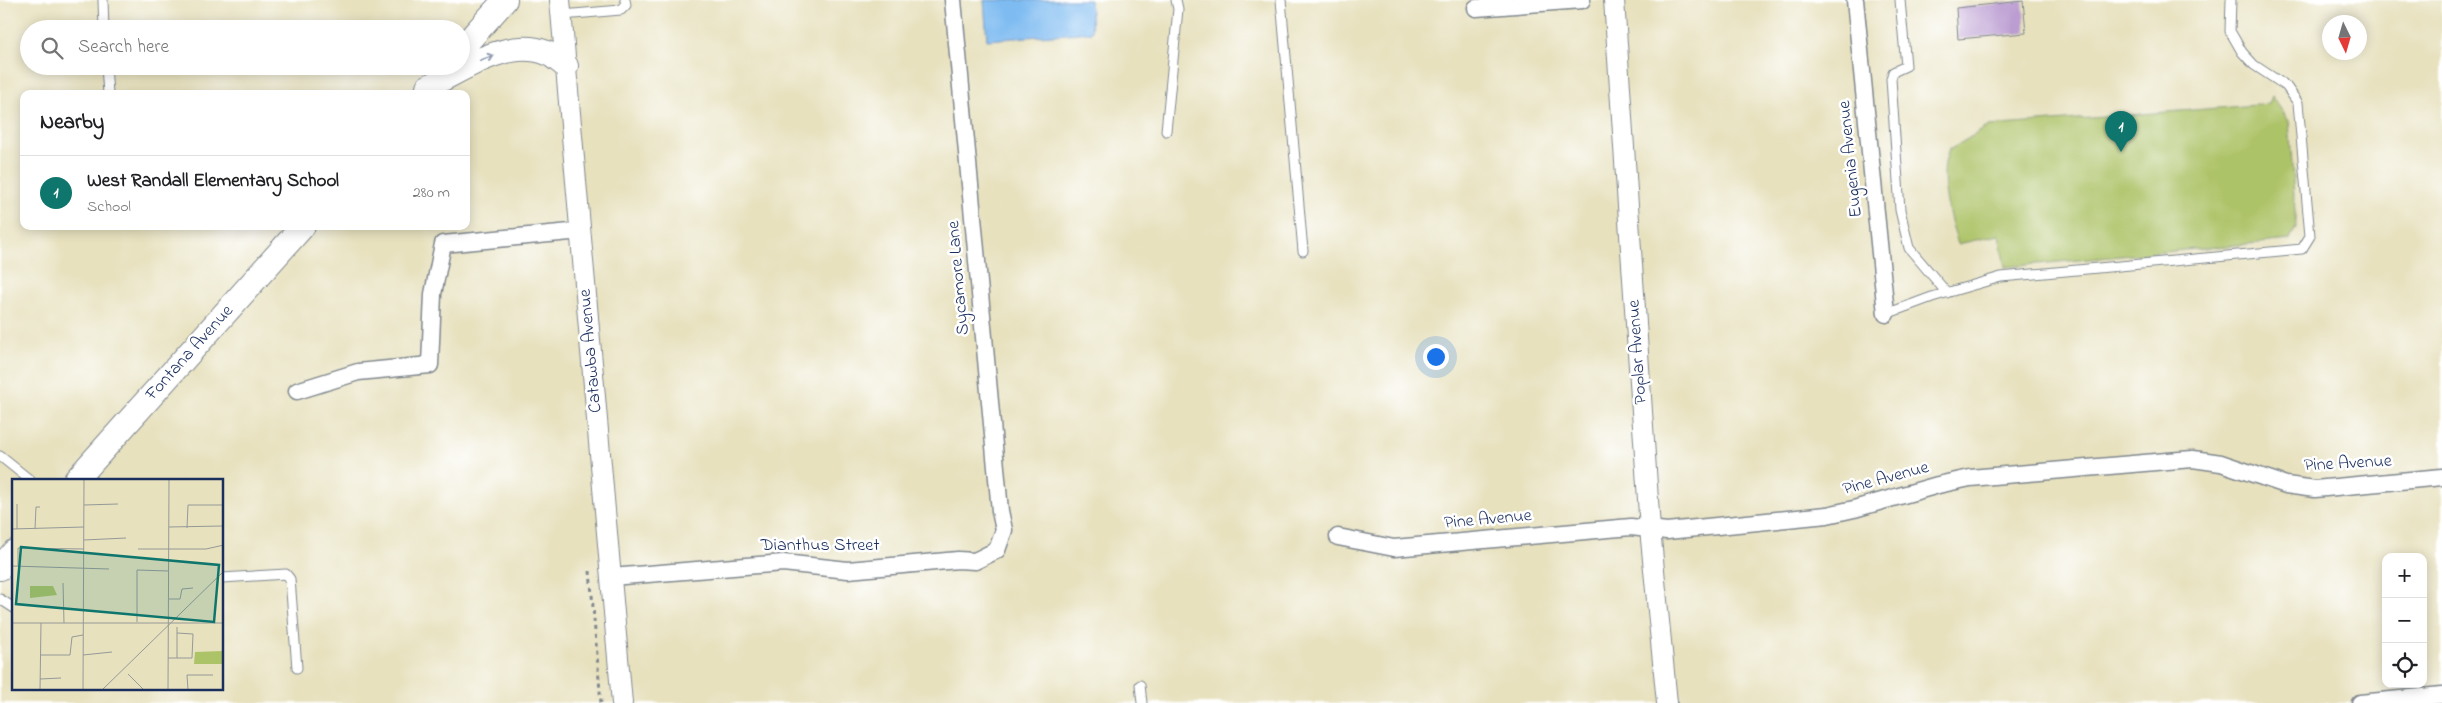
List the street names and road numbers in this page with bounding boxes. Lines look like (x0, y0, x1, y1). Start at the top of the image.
street label: Eugenia Avenue (1832, 98, 1871, 219)
street label: Sycamore Lane (941, 219, 977, 336)
street label: Catawba Avenue (573, 287, 609, 414)
street label: Poplar Avenue (1621, 298, 1655, 405)
street label: Fontana Avenue (139, 299, 241, 407)
street label: Pine Avenue (2303, 449, 2393, 479)
street label: Pine Avenue (1840, 455, 1933, 503)
street label: Pine Avenue (1443, 503, 1534, 537)
street label: Dianthus Street (760, 533, 879, 559)

